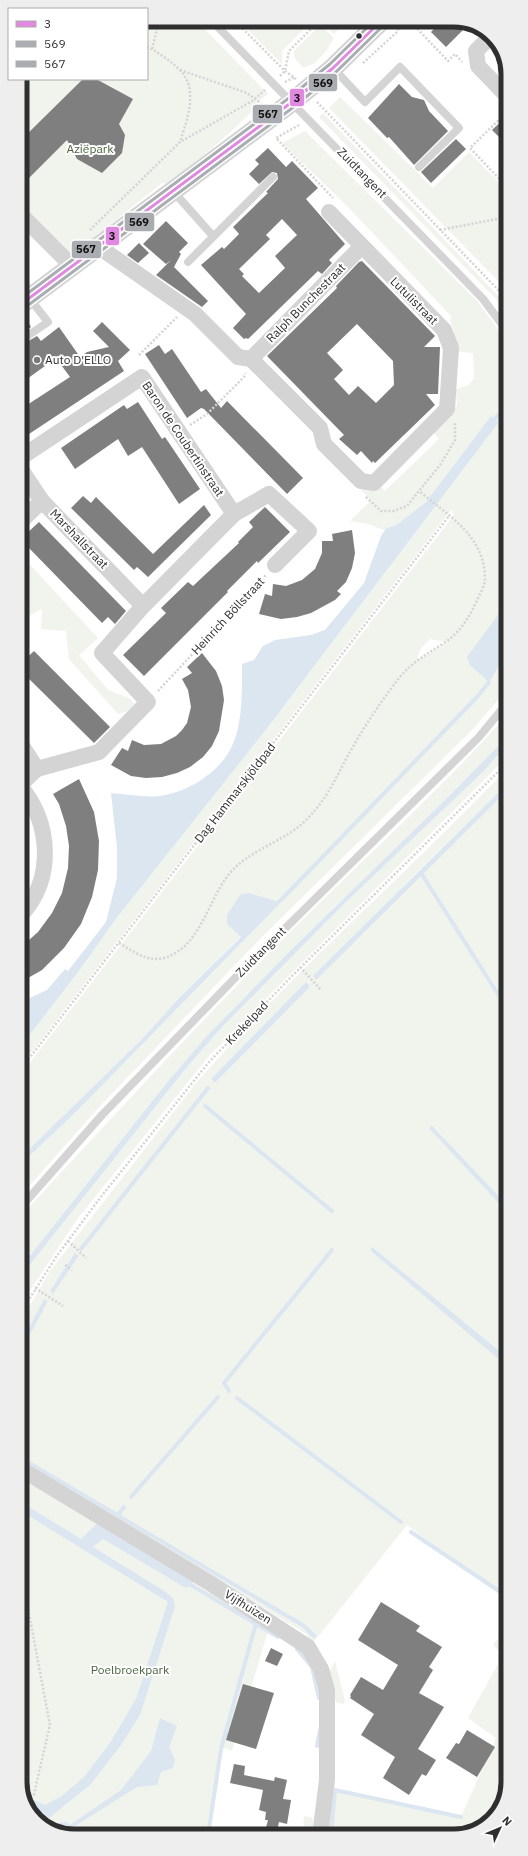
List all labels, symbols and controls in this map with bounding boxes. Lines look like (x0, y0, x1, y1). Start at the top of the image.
legend (8, 8, 148, 80)
text: 3 (44, 16, 51, 31)
unlabelled marker (354, 31, 364, 41)
text: 569 (44, 36, 66, 51)
text: 567 (44, 56, 66, 71)
line badge: 569 (308, 73, 338, 92)
text: 569 (313, 76, 333, 90)
line badge: 3 (289, 88, 305, 107)
text: 3 (294, 91, 300, 105)
line badge: 567 (252, 104, 283, 124)
text: 567 (258, 107, 278, 121)
park label: Aziëpark (66, 141, 114, 156)
street label: Zuidtangent (334, 144, 390, 201)
line badge: 569 (124, 212, 155, 232)
text: 569 (129, 215, 149, 229)
line badge: 3 (105, 226, 120, 246)
text: 3 (109, 229, 115, 243)
line badge: 567 (71, 240, 102, 259)
text: 567 (76, 242, 96, 256)
street label: Ralph Bunchestraat (263, 260, 348, 345)
street label: Lutulistraat (387, 274, 441, 328)
place label: Auto D'ELLO (45, 352, 111, 367)
marker: Auto D'ELLO (32, 355, 42, 365)
street label: Baron de Coubertinstraat (139, 378, 228, 499)
street label: Marshallstraat (47, 506, 112, 572)
street label: Heinrich Böllstraat (188, 574, 267, 657)
street label: Dag Hammarskjöldpad (191, 740, 278, 846)
street label: Zuidtangent (232, 923, 289, 980)
street label: Krekelpad (222, 998, 271, 1048)
street label: Vijfhuizen (222, 1586, 275, 1627)
park label: Poelbroekpark (91, 1662, 170, 1677)
north arrow (480, 1808, 520, 1848)
text: N (499, 1813, 515, 1829)

